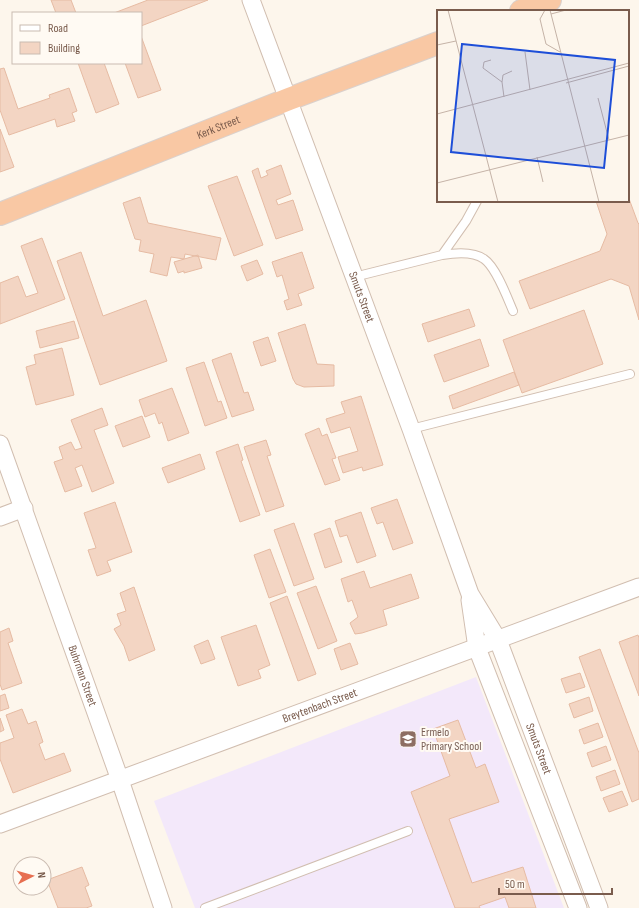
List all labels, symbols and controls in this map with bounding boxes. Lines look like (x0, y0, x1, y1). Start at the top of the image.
inset map (437, 10, 629, 202)
legend (12, 12, 142, 64)
text: Road (48, 21, 68, 36)
text: Building (48, 41, 80, 56)
street label: Kerk Street (195, 112, 243, 143)
street label: Smuts Street (345, 270, 378, 325)
street label: Buhrman Street (64, 643, 100, 709)
street label: Breytenbach Street (280, 685, 360, 727)
street label: Smuts Street (522, 721, 555, 777)
place label: Ermelo Primary School (421, 725, 481, 754)
school or university icon: Ermelo Primary School (398, 729, 418, 749)
north arrow (12, 856, 52, 896)
scale bar (499, 870, 612, 896)
text: N (35, 871, 48, 879)
text: 50 m (505, 877, 525, 892)

